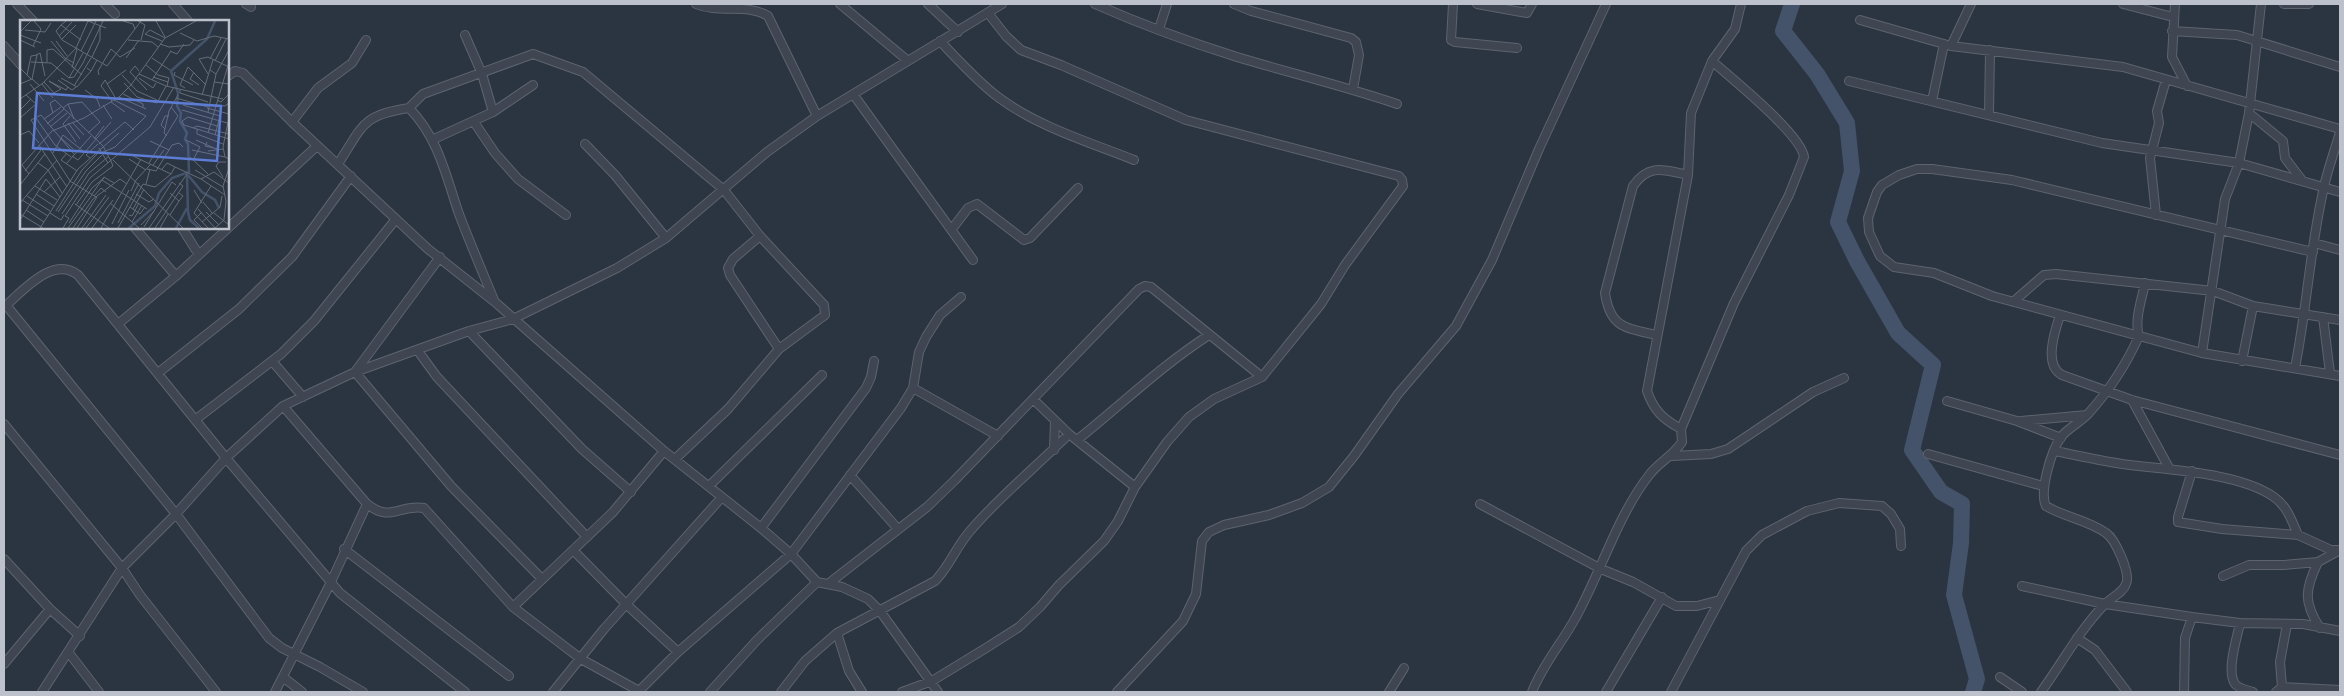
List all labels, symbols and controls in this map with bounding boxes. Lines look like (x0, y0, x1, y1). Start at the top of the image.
inset map (20, 20, 229, 229)

